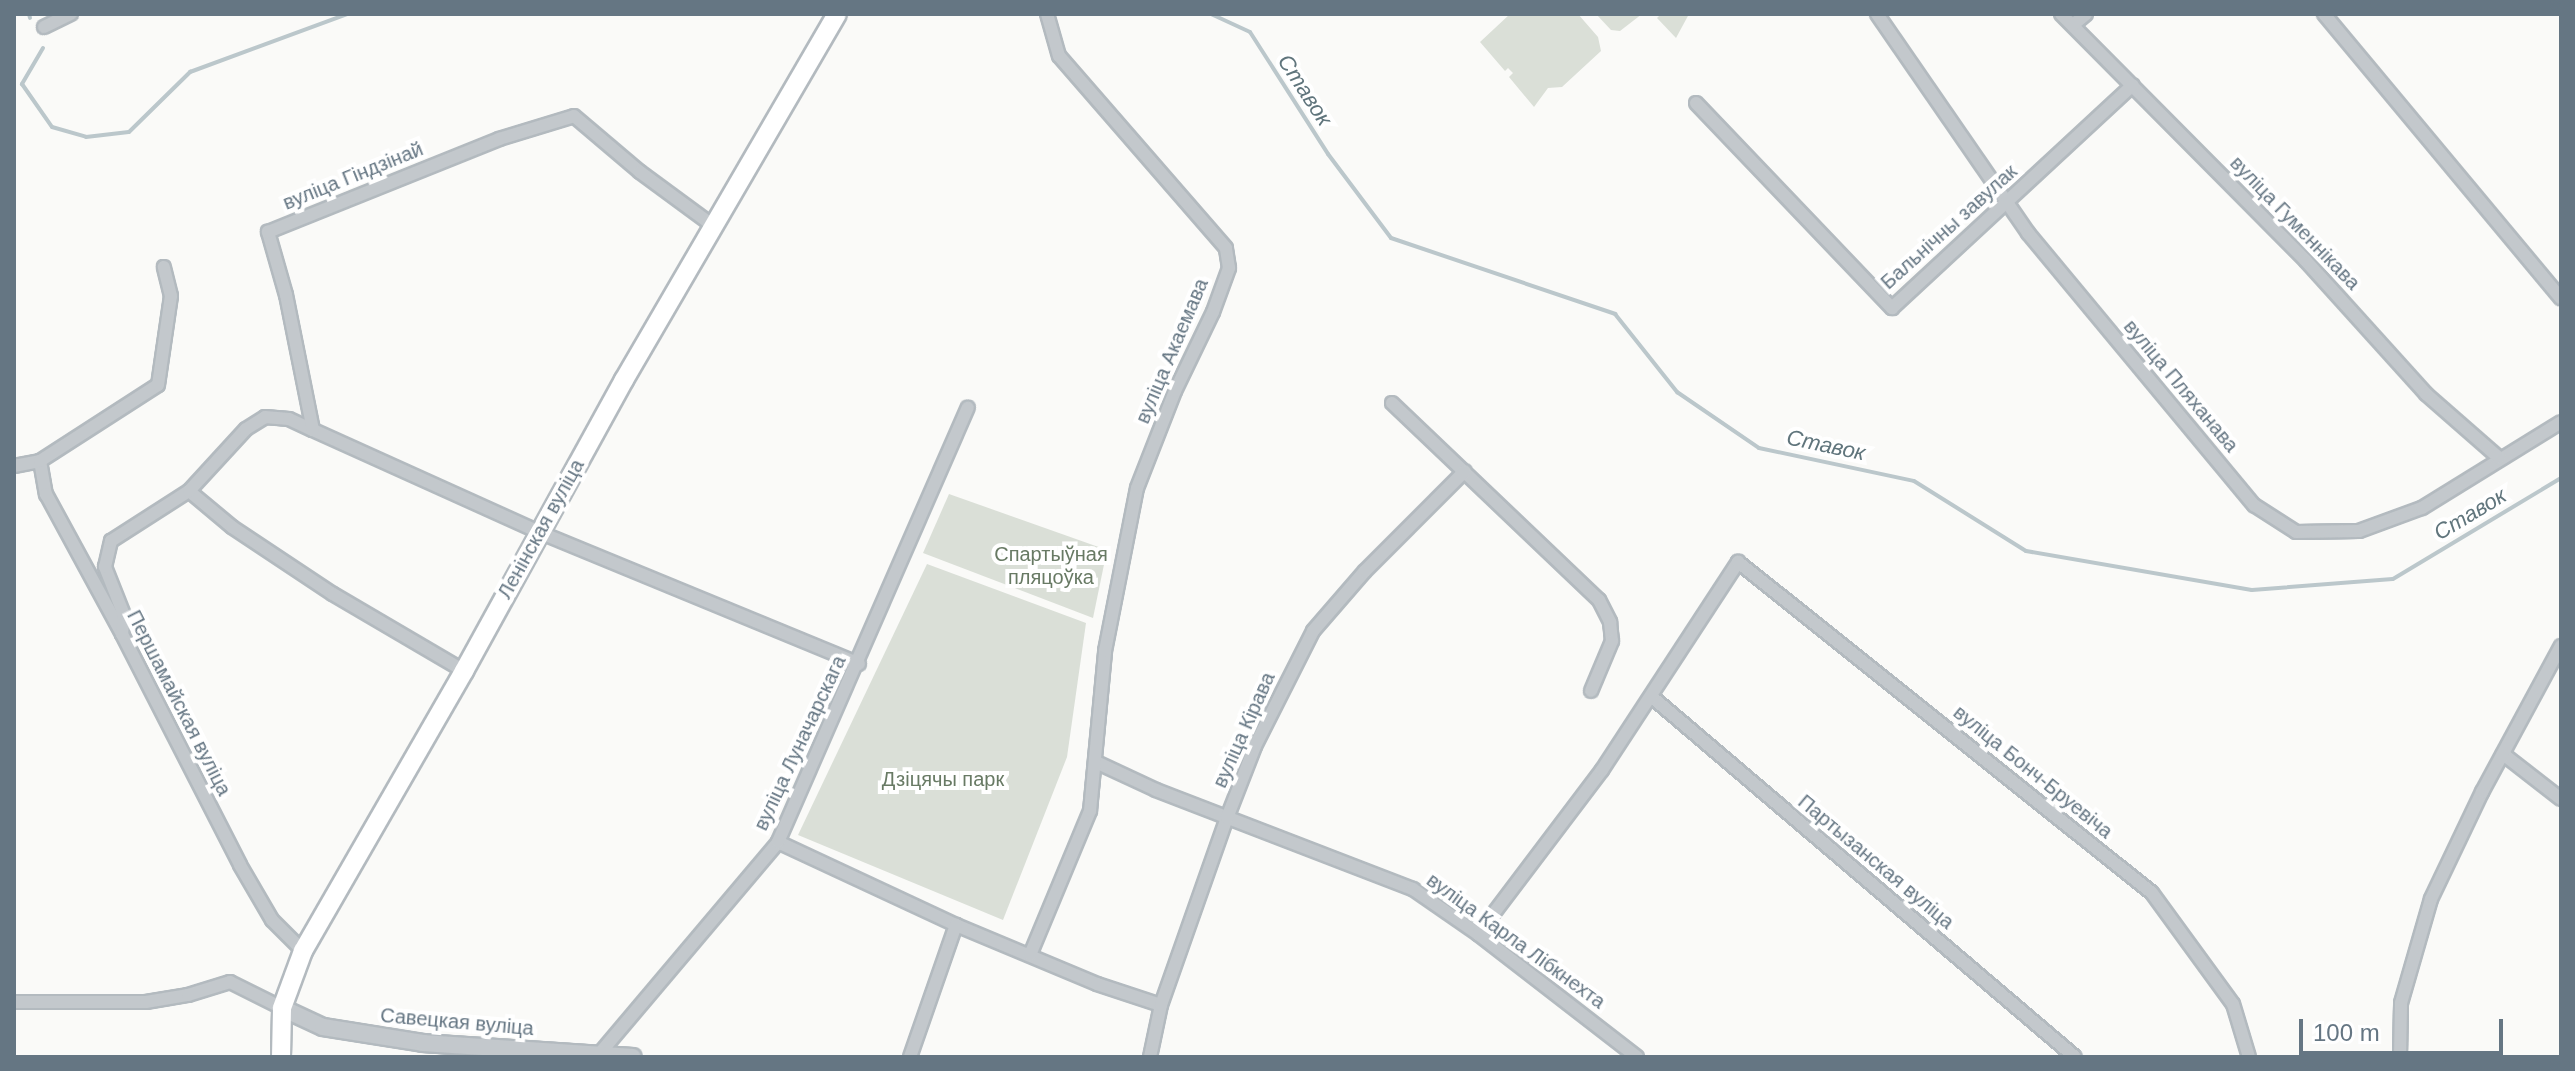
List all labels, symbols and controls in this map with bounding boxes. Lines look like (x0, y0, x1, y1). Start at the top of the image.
water label: Ставок (1272, 49, 1338, 131)
street label: вуліца Гіндзінай (279, 137, 427, 215)
street label: вуліца Гуменнікава (2225, 151, 2365, 295)
street label: Бальнічны завулак (1876, 160, 2022, 294)
street label: вуліца Акаемава (1131, 275, 1213, 427)
street label: вуліца Пляханава (2119, 315, 2243, 457)
water label: Ставок (1784, 424, 1868, 466)
street label: Ленінская вуліца (493, 455, 589, 603)
water label: Ставок (2429, 482, 2511, 546)
park label: Спартыўная пляцоўка (994, 542, 1108, 589)
street label: Першамайская вуліца (122, 606, 236, 800)
street label: вуліца Луначарскага (749, 652, 851, 834)
street label: вуліца Кірава (1208, 669, 1280, 791)
street label: вуліца Бонч-Бруевіча (1949, 700, 2117, 844)
park label: Дзіцячы парк (882, 767, 1004, 791)
street label: Партызанская вуліца (1793, 790, 1959, 934)
street label: вуліца Карла Лібкнехта (1422, 868, 1610, 1014)
street label: Савецкая вуліца (379, 1003, 535, 1041)
scale bar (2303, 1003, 2507, 1053)
text: 100 m (2313, 1019, 2380, 1046)

